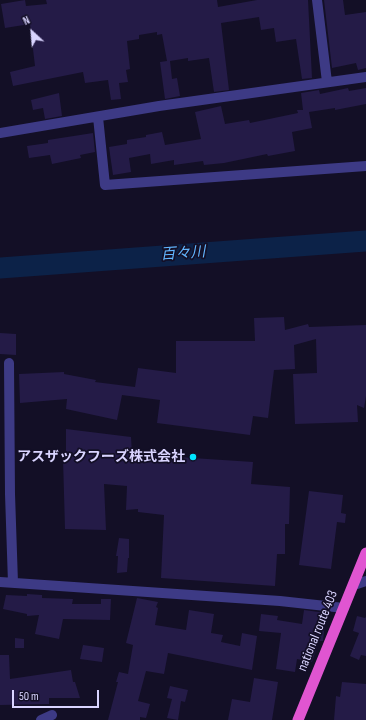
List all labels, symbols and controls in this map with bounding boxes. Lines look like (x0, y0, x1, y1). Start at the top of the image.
north arrow (12, 12, 52, 52)
text: N (21, 14, 32, 28)
water label: 百々川 (160, 243, 206, 265)
place label: アスザックフーズ株式会社 (17, 449, 185, 465)
marker: アスザックフーズ株式会社 (188, 452, 198, 462)
street label: national route 403 (294, 588, 342, 674)
scale bar (14, 682, 101, 708)
text: 50 m (19, 689, 39, 704)

